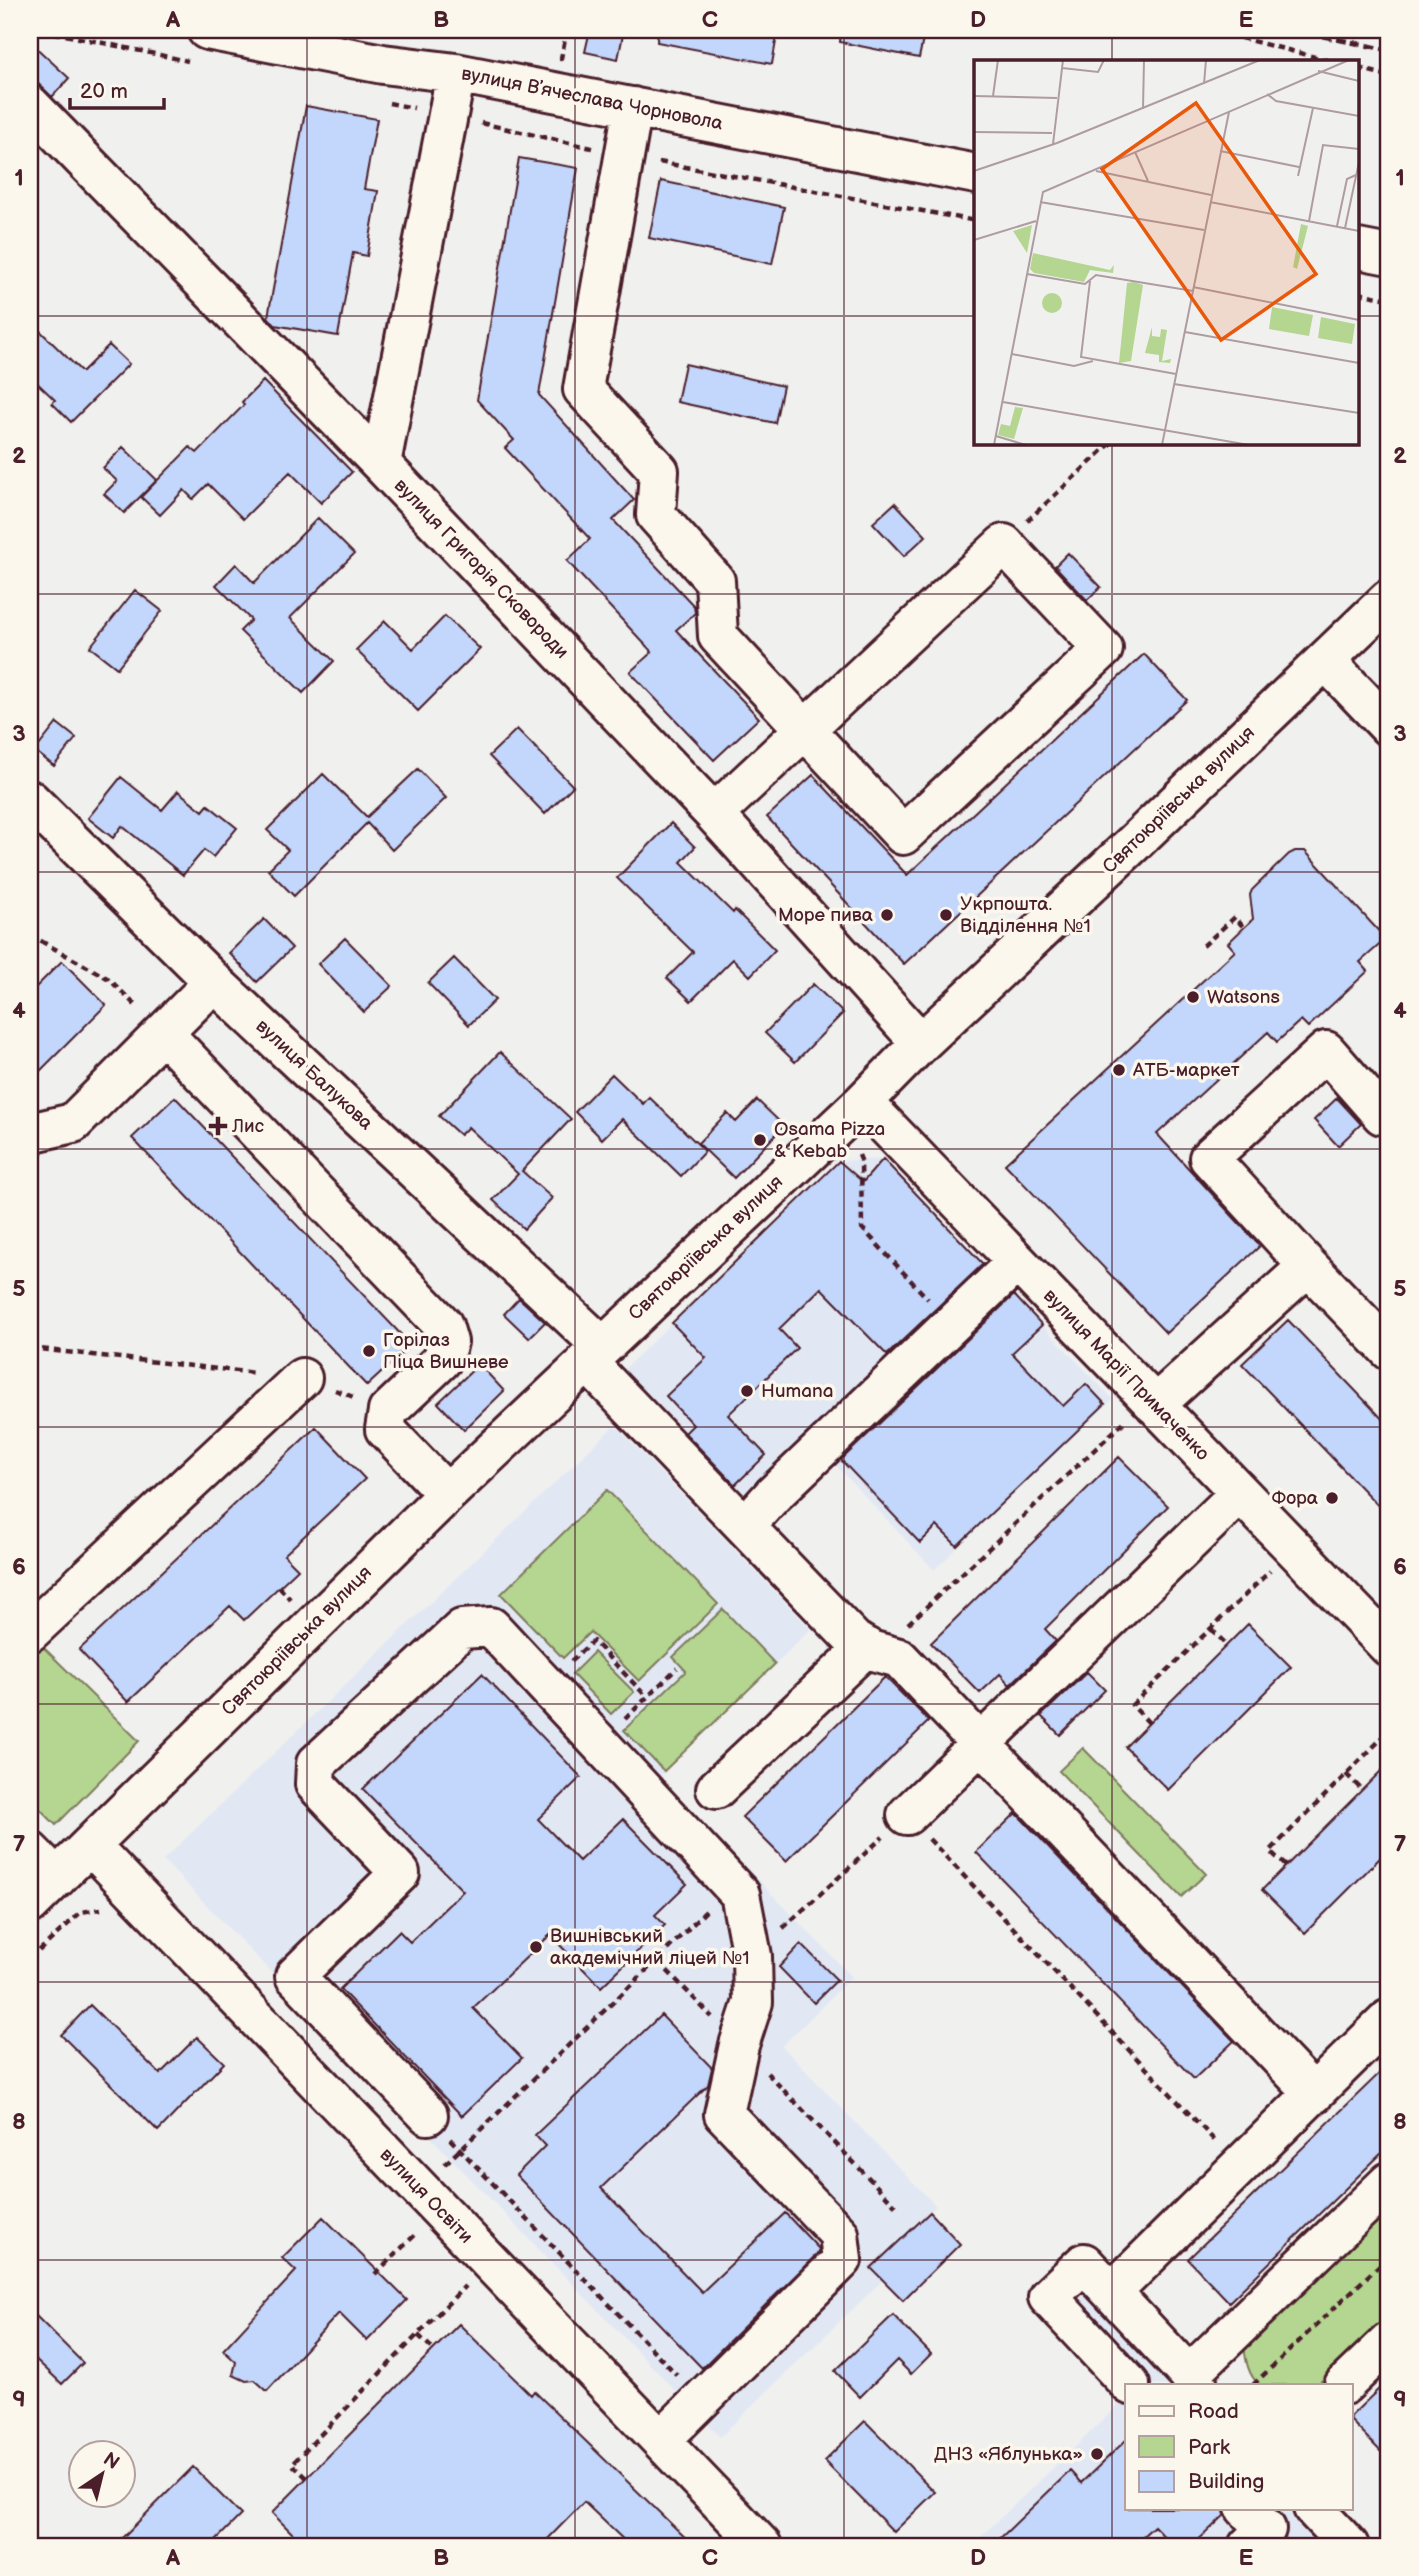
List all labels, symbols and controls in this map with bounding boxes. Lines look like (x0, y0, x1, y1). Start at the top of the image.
text: A (165, 6, 181, 34)
text: B (433, 6, 449, 34)
text: C (702, 6, 718, 34)
text: D (970, 6, 986, 34)
text: E (1239, 6, 1254, 34)
inset map (974, 60, 1360, 444)
street label: вулиця Вʼячеслава Чорновола (459, 62, 725, 136)
scale bar (70, 66, 164, 110)
text: 20 m (80, 79, 128, 104)
text: 1 (14, 164, 24, 192)
text: 1 (1395, 164, 1405, 192)
text: 2 (12, 442, 26, 470)
text: 2 (1393, 442, 1407, 470)
street label: вулиця Григорія Сковороди (389, 474, 573, 664)
text: 3 (12, 720, 26, 748)
text: 3 (1393, 720, 1407, 748)
street label: Святоюріївська вулиця (1098, 721, 1260, 879)
place label: Укрпошта. Відділення №1 (960, 893, 1091, 938)
place label: Море пива (778, 904, 873, 927)
marker: Море пива (879, 907, 895, 923)
marker: Укрпошта. Відділення №1 (938, 907, 954, 923)
place label: Watsons (1207, 986, 1280, 1009)
marker: Watsons (1185, 989, 1201, 1005)
text: 4 (12, 997, 26, 1025)
text: 4 (1393, 997, 1407, 1025)
street label: вулиця Балукова (251, 1015, 377, 1135)
place label: АТБ-маркет (1132, 1059, 1240, 1082)
marker: АТБ-маркет (1111, 1062, 1127, 1078)
place label: Лис (231, 1115, 265, 1138)
marker: Лис (210, 1118, 226, 1134)
place label: Osama Pizza & Kebab (774, 1118, 885, 1163)
marker: Osama Pizza & Kebab (752, 1132, 768, 1148)
street label: Святоюріївська вулиця (624, 1171, 788, 1325)
text: 5 (12, 1275, 26, 1303)
text: 5 (1393, 1275, 1407, 1303)
street label: вулиця Марії Примаченко (1038, 1285, 1214, 1465)
place label: Горілаз Піца Вишневе (383, 1329, 509, 1374)
marker: Горілаз Піца Вишневе (361, 1343, 377, 1359)
place label: Humana (761, 1380, 833, 1403)
marker: Humana (739, 1383, 755, 1399)
place label: Фора (1271, 1487, 1318, 1510)
marker: Фора (1324, 1490, 1340, 1506)
text: 6 (12, 1553, 26, 1581)
text: 6 (1393, 1553, 1407, 1581)
street label: Святоюріївська вулиця (217, 1561, 377, 1721)
text: 7 (13, 1830, 26, 1858)
text: 7 (1394, 1830, 1407, 1858)
place label: Вишнівський академічний ліцей №1 (550, 1925, 750, 1970)
marker: Вишнівський академічний ліцей №1 (528, 1939, 544, 1955)
text: 8 (12, 2108, 26, 2136)
text: 8 (1393, 2108, 1407, 2136)
street label: вулиця Освіти (375, 2143, 477, 2249)
legend (1125, 2384, 1352, 2510)
text: 9 (12, 2386, 26, 2414)
text: 9 (1393, 2386, 1407, 2414)
text: Road (1188, 2399, 1239, 2424)
text: Park (1188, 2435, 1231, 2460)
north arrow (66, 2440, 136, 2510)
place label: ДНЗ «Яблунька» (934, 2443, 1083, 2466)
marker: ДНЗ «Яблунька» (1089, 2446, 1105, 2462)
text: N (98, 2448, 123, 2475)
text: Building (1188, 2469, 1264, 2494)
text: A (165, 2544, 181, 2572)
text: B (433, 2544, 449, 2572)
text: C (702, 2544, 718, 2572)
text: D (970, 2544, 986, 2572)
text: E (1239, 2544, 1254, 2572)

